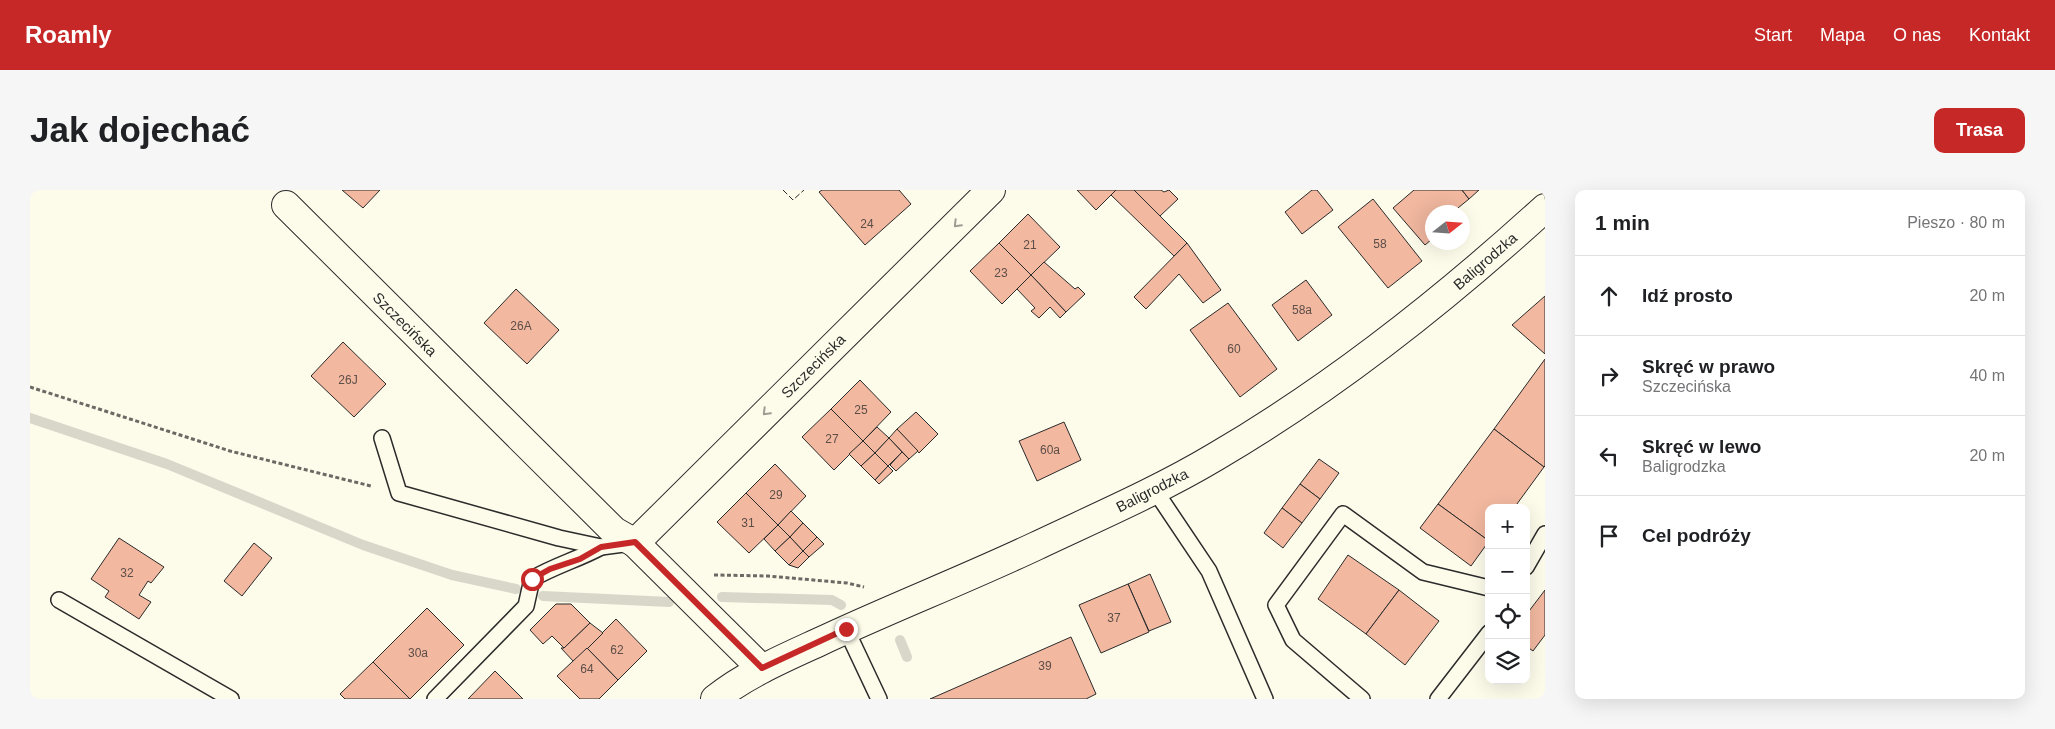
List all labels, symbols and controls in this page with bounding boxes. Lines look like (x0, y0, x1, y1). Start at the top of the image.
text: Roamly (25, 21, 112, 48)
text: Start (1754, 25, 1792, 45)
text: Mapa (1820, 25, 1865, 45)
text: O nas (1893, 25, 1941, 45)
text: Kontakt (1969, 25, 2030, 45)
button: Trasa (1934, 108, 2025, 153)
text: Jak dojechać (30, 110, 250, 149)
north arrow (1425, 205, 1470, 250)
text: 1 min (1595, 211, 1650, 234)
text: Pieszo · 80 m (1907, 214, 2005, 231)
house number: 24 (860, 217, 874, 231)
one-way arrow (953, 218, 962, 227)
street label: Baligrodzka (1450, 228, 1521, 293)
house number: 58 (1373, 237, 1387, 251)
house number: 21 (1023, 238, 1037, 252)
house number: 23 (994, 266, 1008, 280)
icon: ahead (1595, 282, 1623, 310)
text: Idź prosto (1642, 285, 1733, 306)
text: 20 m (1969, 287, 2005, 304)
street label: Szczecińska (370, 289, 441, 360)
house number: 58a (1292, 303, 1312, 317)
house number: 26A (510, 319, 532, 333)
street label: Szczecińska (778, 330, 849, 401)
house number: 60 (1227, 342, 1241, 356)
text: Skręć w prawo (1642, 356, 1775, 377)
icon: right (1595, 362, 1623, 390)
text: 40 m (1969, 367, 2005, 384)
house number: 26J (338, 373, 358, 387)
text: Szczecińska (1642, 378, 1731, 395)
house number: 25 (854, 403, 868, 417)
one-way arrow (763, 407, 772, 416)
house number: 27 (825, 432, 839, 446)
text: Skręć w lewo (1642, 436, 1761, 457)
icon: left (1595, 442, 1623, 470)
house number: 60a (1040, 443, 1060, 457)
text: 20 m (1969, 447, 2005, 464)
text: Baligrodzka (1642, 458, 1726, 475)
street label: Baligrodzka (1113, 464, 1191, 515)
house number: 29 (769, 488, 783, 502)
map controls (1485, 504, 1530, 684)
button: + (1485, 504, 1530, 549)
house number: 31 (741, 516, 755, 530)
icon: arrive (1595, 522, 1623, 550)
text: Cel podróży (1642, 525, 1751, 546)
button: − (1485, 549, 1530, 594)
house number: 32 (120, 566, 134, 580)
route start (521, 568, 544, 591)
button: locate (1485, 594, 1530, 639)
house number: 37 (1107, 611, 1121, 625)
route end (835, 618, 858, 641)
button: layers (1485, 639, 1530, 684)
house number: 62 (610, 643, 624, 657)
house number: 30a (408, 646, 428, 660)
house number: 39 (1038, 659, 1052, 673)
house number: 64 (580, 662, 594, 676)

